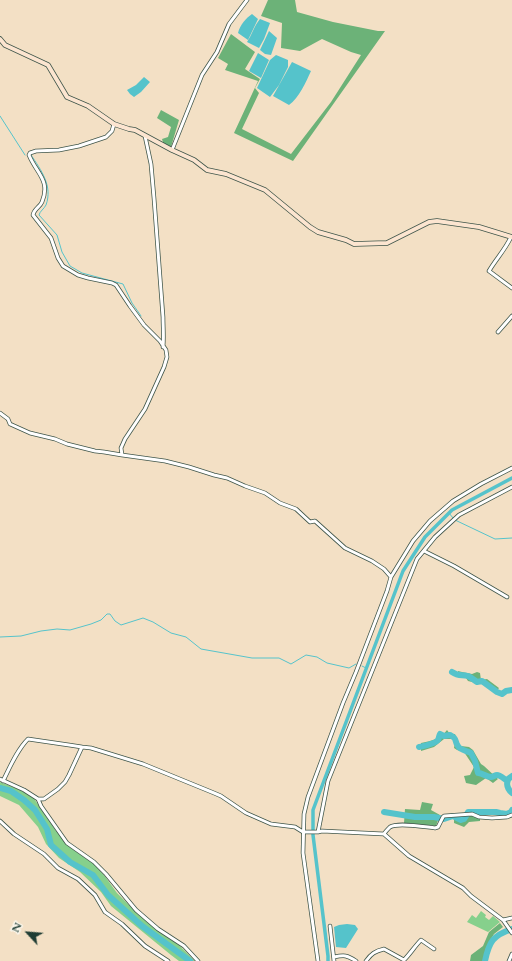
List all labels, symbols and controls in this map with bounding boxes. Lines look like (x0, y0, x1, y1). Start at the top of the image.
north arrow (8, 913, 48, 953)
text: N (8, 920, 26, 935)

